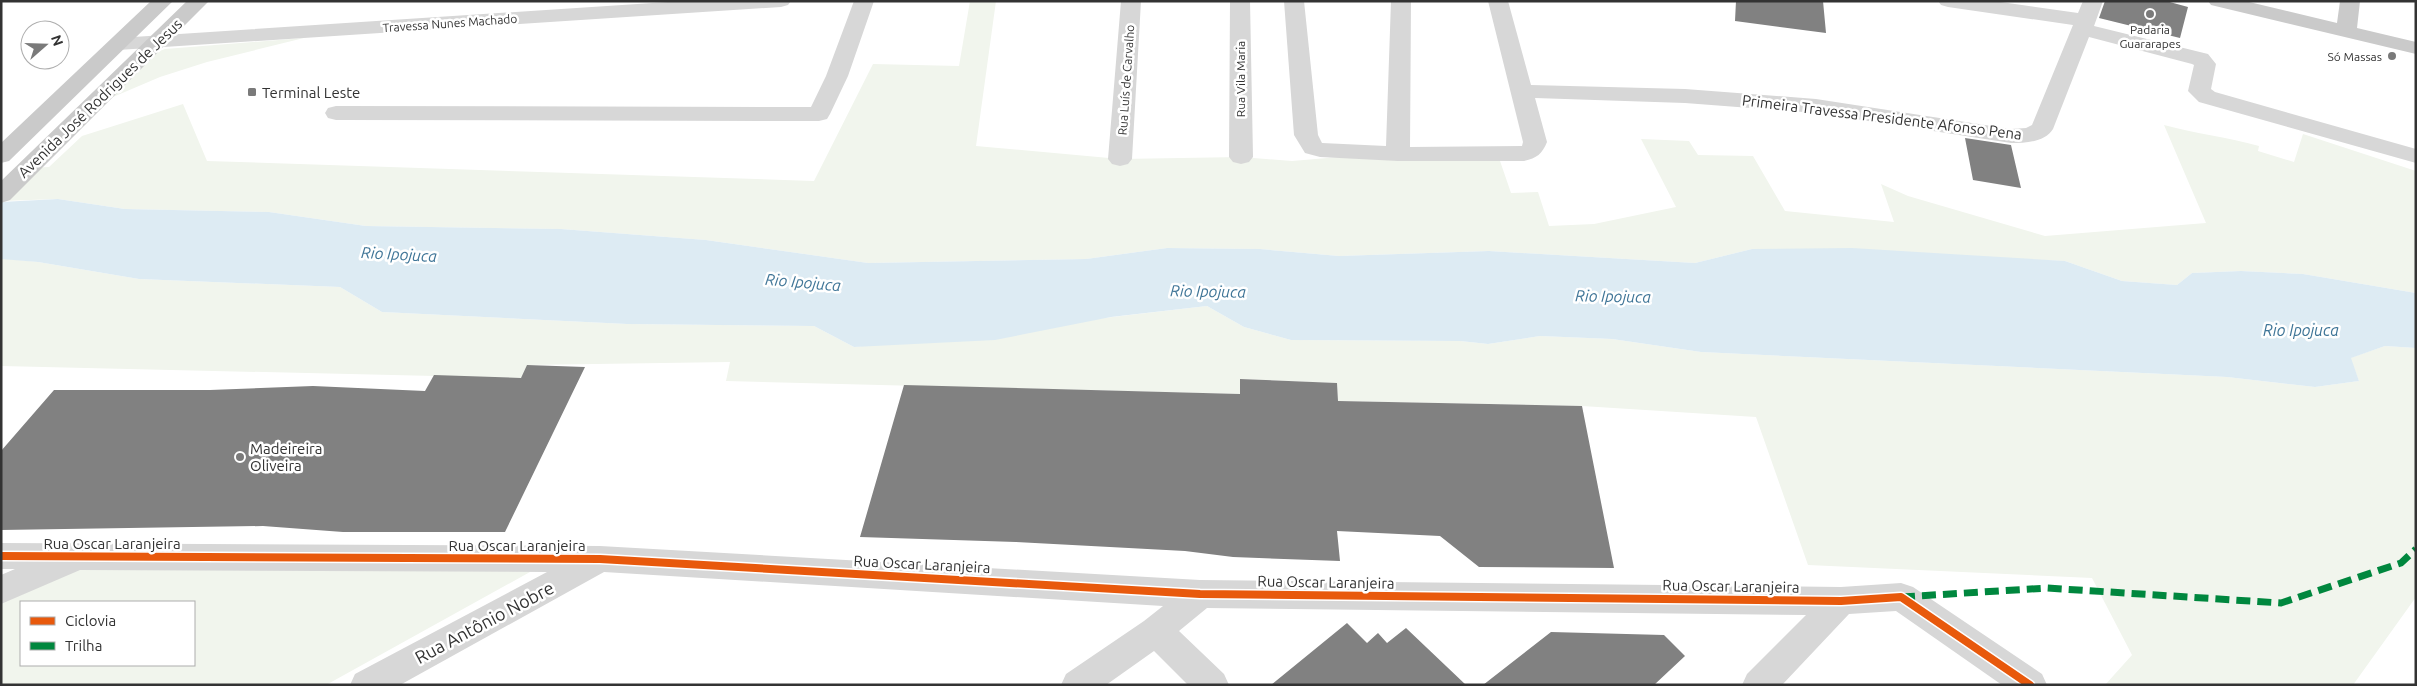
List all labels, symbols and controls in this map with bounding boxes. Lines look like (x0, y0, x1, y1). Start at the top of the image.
marker: Padaria Guararapes (2144, 8, 2156, 20)
street label: Travessa Nunes Machado (382, 12, 518, 34)
street label: Avenida José Rodrigues de Jesus (15, 15, 185, 181)
north arrow (20, 20, 70, 70)
place label: Padaria Guararapes (2119, 23, 2181, 50)
street label: Rua Luís de Carvalho (1116, 24, 1136, 136)
text: N (48, 33, 67, 48)
street label: Rua Vila Maria (1234, 41, 1247, 117)
place label: Só Massas (2328, 50, 2382, 63)
marker: Só Massas (2386, 50, 2398, 62)
place label: Terminal Leste (262, 84, 360, 101)
marker: Terminal Leste (246, 86, 258, 98)
street label: Primeira Travessa Presidente Afonso Pena (1741, 91, 2023, 143)
water label: Rio Ipojuca (361, 243, 438, 265)
water label: Rio Ipojuca (764, 270, 842, 294)
water label: Rio Ipojuca (1170, 281, 1246, 301)
water label: Rio Ipojuca (1575, 286, 1651, 306)
water label: Rio Ipojuca (2263, 321, 2339, 339)
place label: Madeireira Oliveira (250, 440, 322, 474)
marker: Madeireira Oliveira (234, 451, 246, 463)
street label: Rua Oscar Laranjeira (43, 535, 181, 552)
street label: Rua Oscar Laranjeira (448, 537, 586, 554)
street label: Rua Oscar Laranjeira (853, 552, 991, 576)
street label: Rua Oscar Laranjeira (1257, 572, 1395, 592)
street label: Rua Oscar Laranjeira (1662, 576, 1800, 596)
street label: Rua Antônio Nobre (411, 577, 557, 667)
legend (20, 601, 195, 666)
text: Ciclovia (65, 612, 116, 629)
text: Trilha (65, 637, 102, 654)

